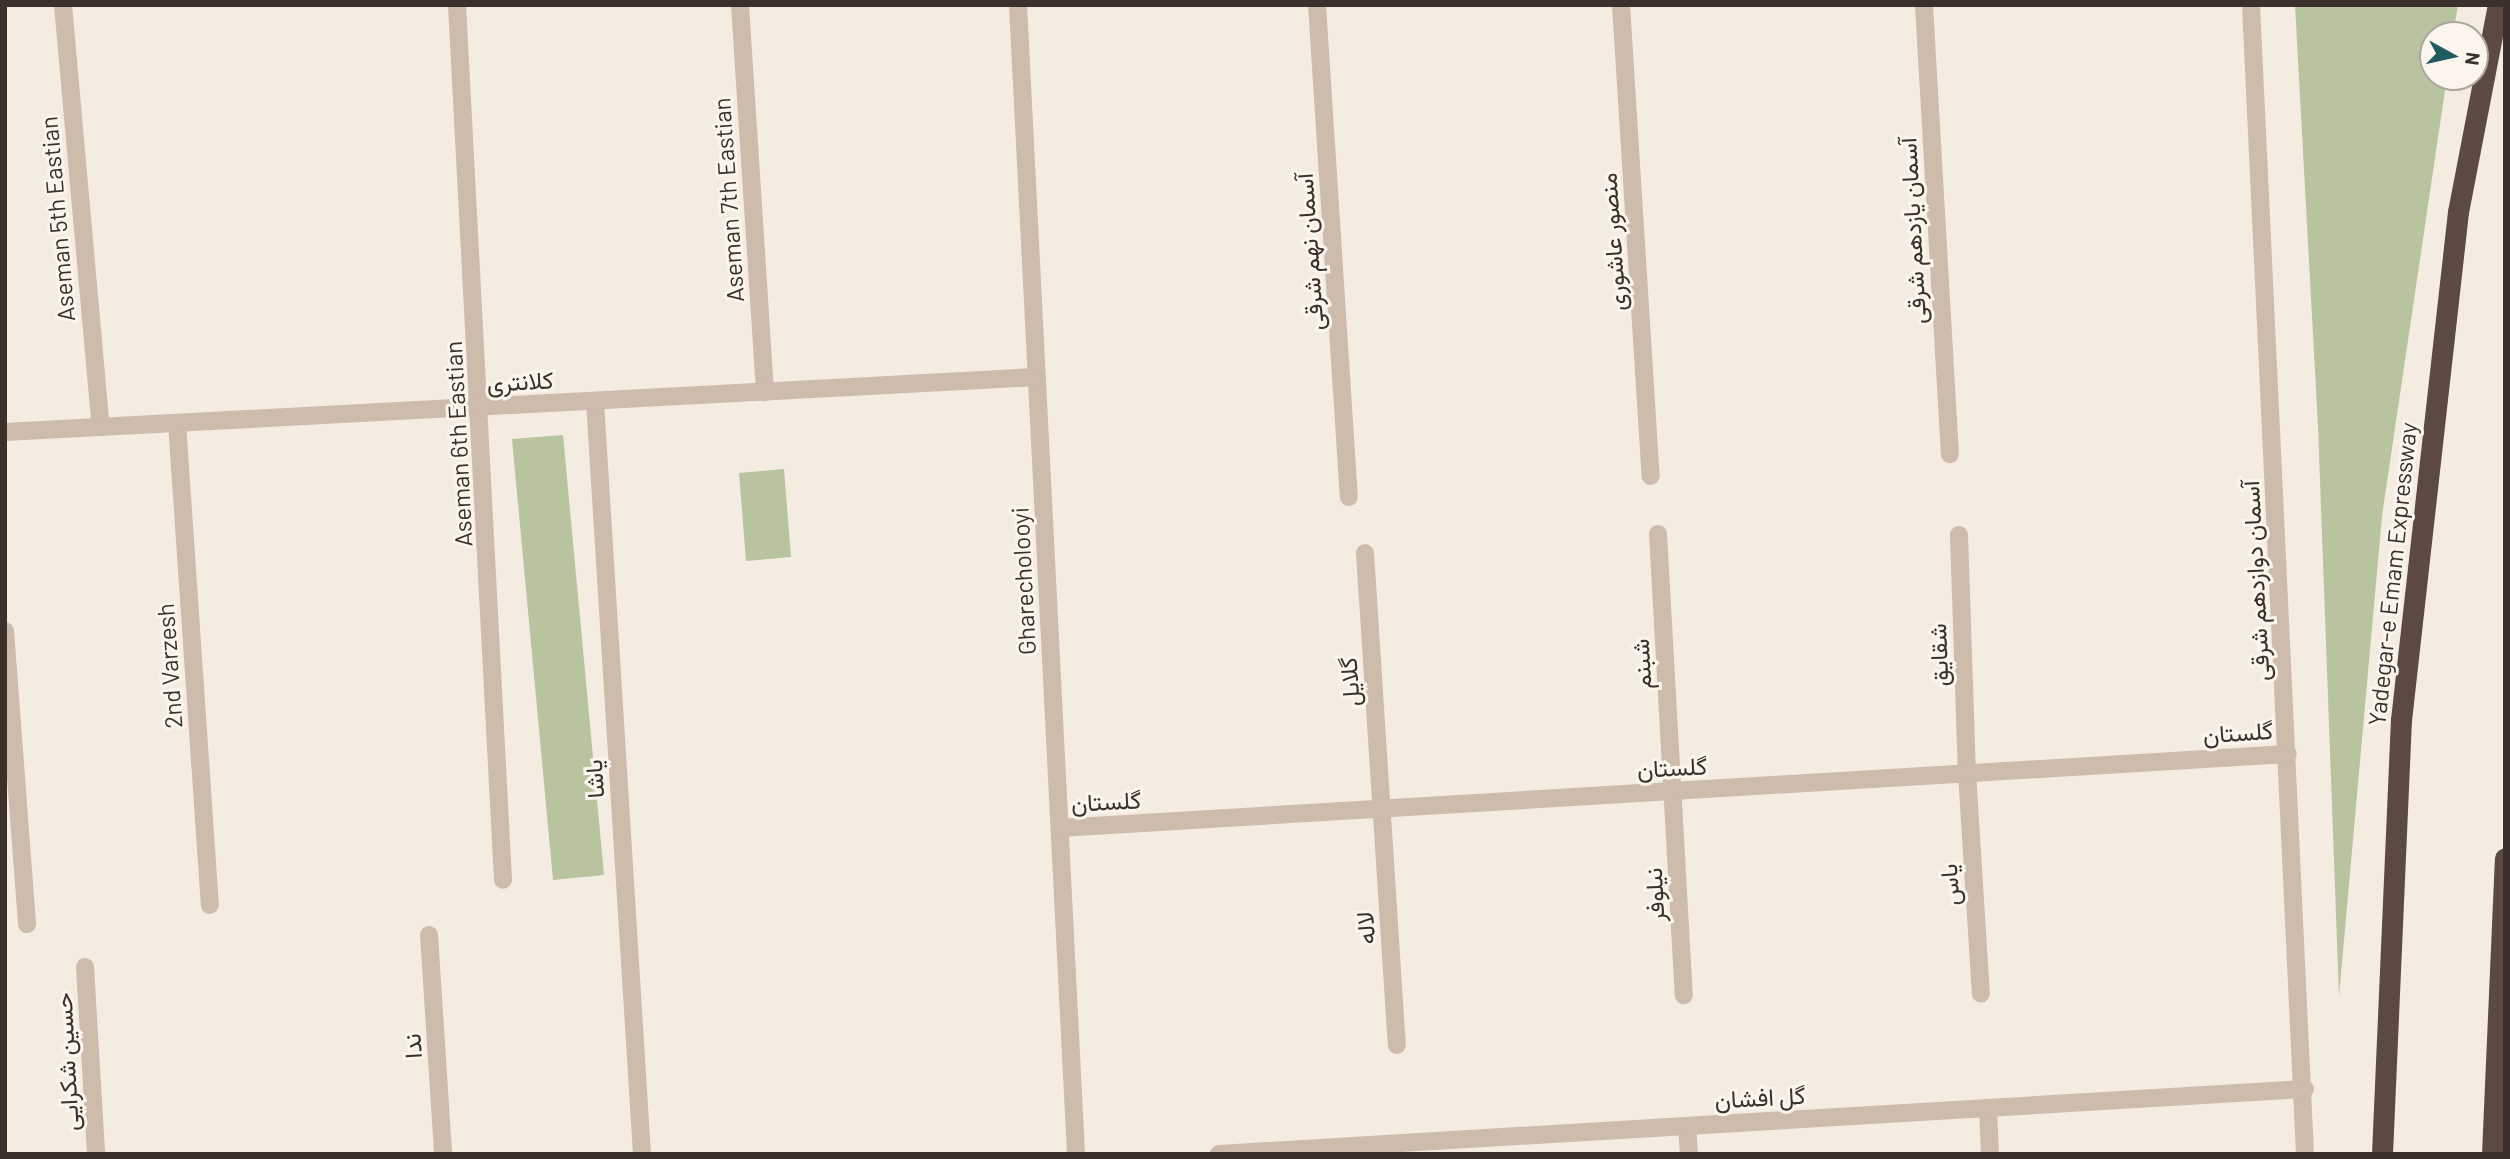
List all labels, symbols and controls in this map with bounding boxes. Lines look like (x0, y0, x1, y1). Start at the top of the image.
north arrow (2419, 21, 2489, 91)
text: N (2461, 51, 2486, 67)
street label: Aseman 7th Eastian (706, 97, 750, 303)
street label: Aseman 5th Eastian (34, 115, 80, 323)
street label: آسمان یازدهم شرقی (1893, 137, 1931, 325)
street label: آسمان نهم شرقی (1289, 172, 1329, 332)
street label: منصور عاشوری (1593, 172, 1631, 312)
street label: Aseman 6th Eastian (438, 340, 478, 548)
street label: کلانتری (486, 365, 554, 397)
street label: Yadegar-e Emam Expressway (2362, 421, 2422, 727)
street label: آسمان دوازدهم شرقی (2235, 480, 2275, 682)
street label: Gharecholooyi (1005, 506, 1041, 656)
street label: 2nd Varzesh (150, 602, 188, 730)
street label: شقایق (1923, 623, 1953, 687)
street label: شبنم (1625, 638, 1657, 690)
street label: گلایل (1333, 656, 1365, 708)
street label: گلستان (2202, 715, 2274, 749)
street label: گلستان (1636, 751, 1708, 783)
street label: یاشا (578, 759, 610, 799)
street label: گلستان (1070, 785, 1142, 817)
street label: یاس (1933, 863, 1965, 907)
street label: نیلوفر (1638, 867, 1670, 923)
street label: لاله (1349, 911, 1381, 945)
street label: حسین شکرایی (48, 992, 84, 1132)
street label: ندا (397, 1032, 427, 1060)
street label: گل افشان (1714, 1080, 1806, 1114)

